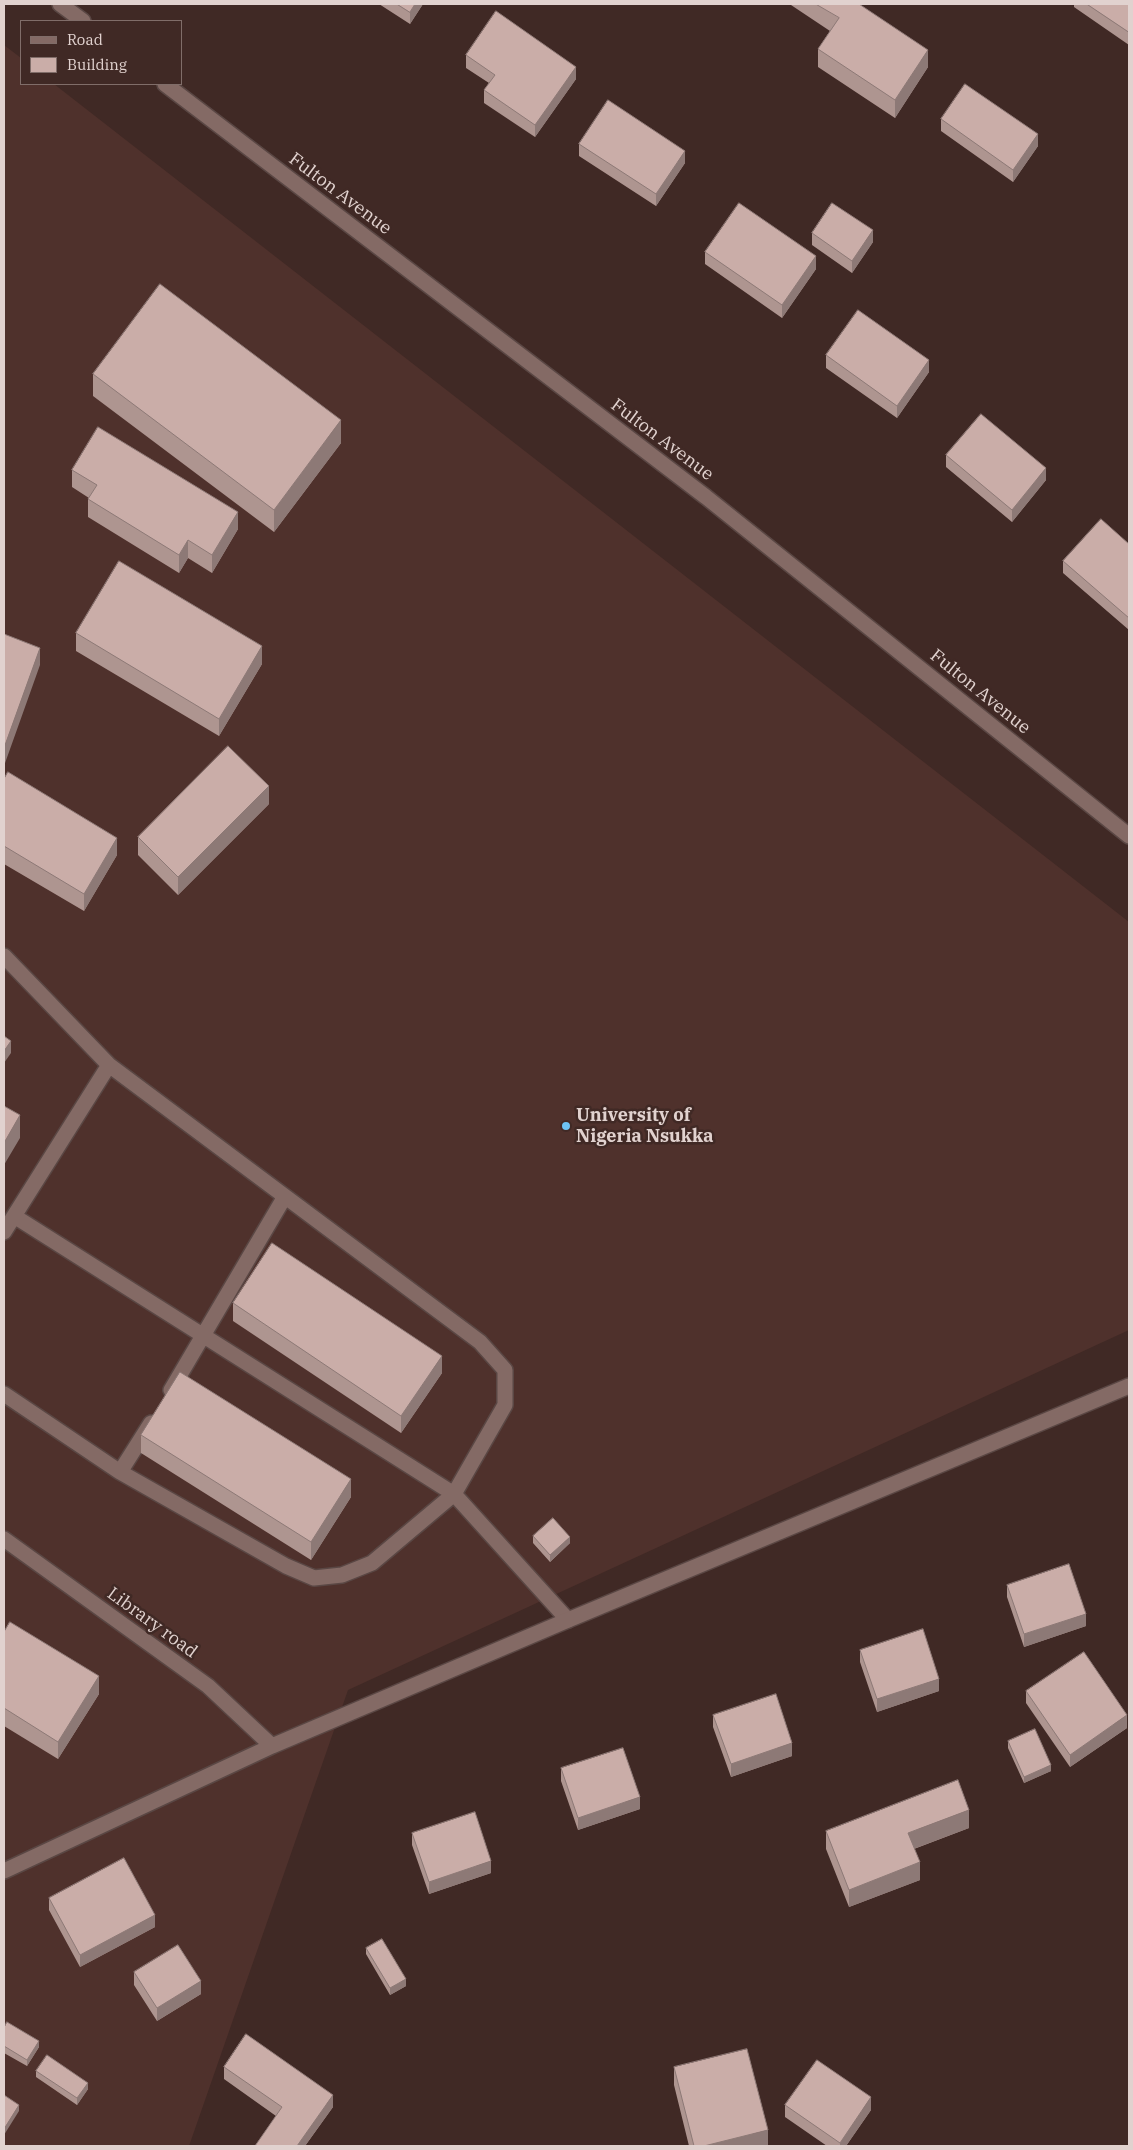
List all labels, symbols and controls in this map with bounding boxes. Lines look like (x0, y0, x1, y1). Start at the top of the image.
legend (20, 20, 182, 85)
text: Road (67, 30, 103, 49)
text: Building (67, 55, 127, 74)
street label: Fulton Avenue (284, 148, 396, 240)
street label: Fulton Avenue (606, 394, 718, 486)
street label: Fulton Avenue (925, 645, 1035, 739)
place label: University of Nigeria Nsukka (576, 1105, 713, 1148)
marker: University of Nigeria Nsukka (560, 1120, 572, 1132)
street label: Library road (103, 1583, 201, 1663)

